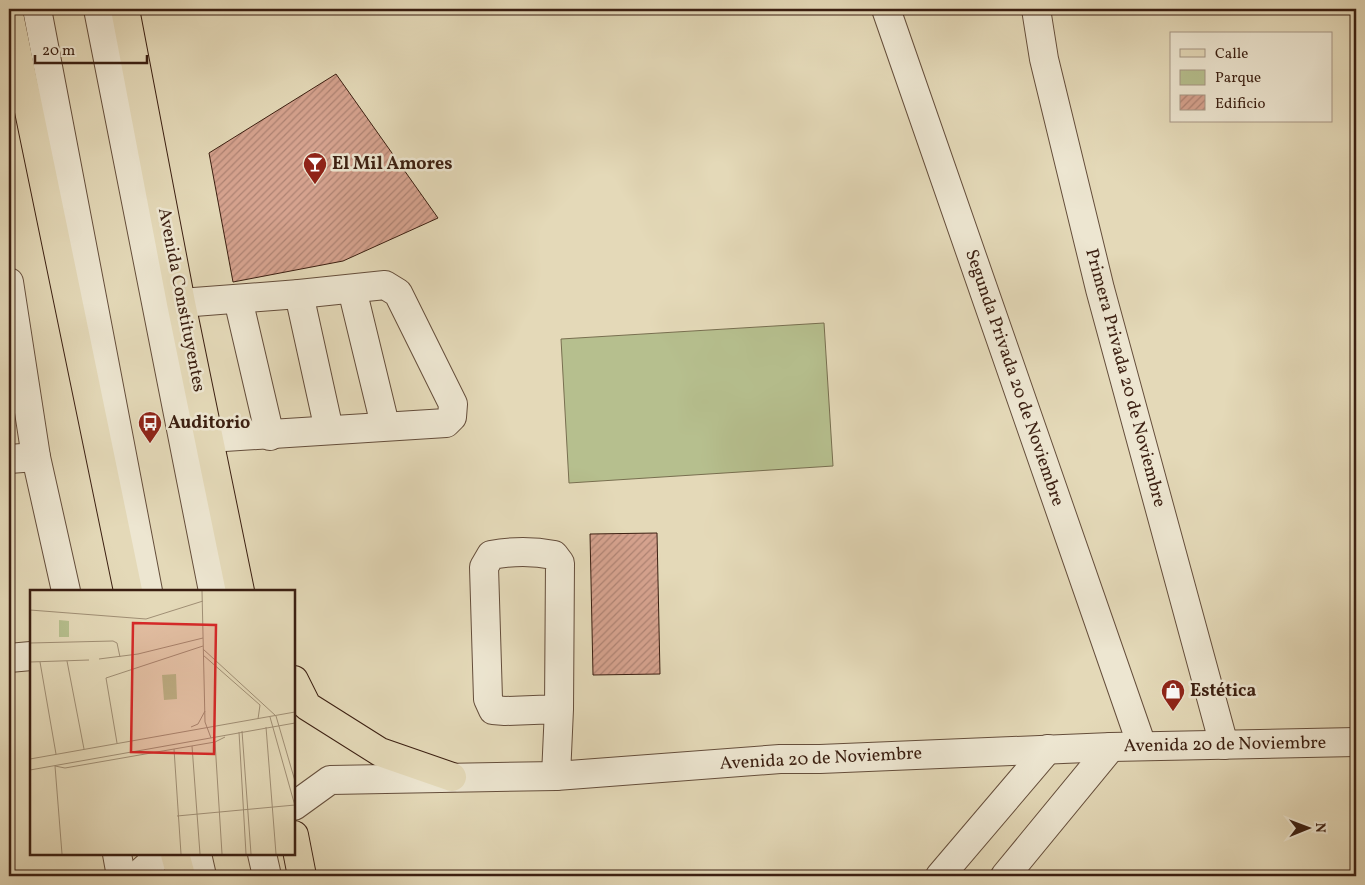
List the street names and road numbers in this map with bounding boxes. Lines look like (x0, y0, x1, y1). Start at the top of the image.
street label: Avenida Constituyentes (151, 206, 211, 394)
street label: Segunda Privada 20 de Noviembre (958, 246, 1070, 510)
street label: Primera Privada 20 de Noviembre (1078, 246, 1172, 510)
street label: Avenida 20 de Noviembre (1124, 731, 1326, 759)
street label: Avenida 20 de Noviembre (719, 741, 923, 777)

